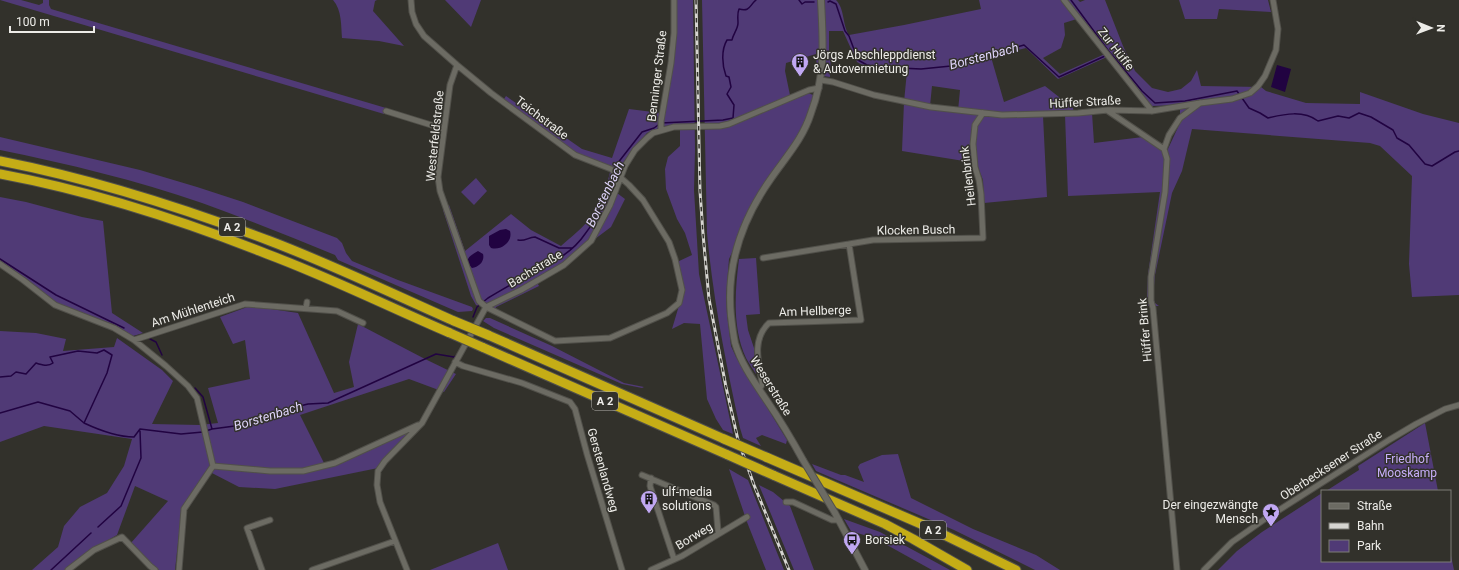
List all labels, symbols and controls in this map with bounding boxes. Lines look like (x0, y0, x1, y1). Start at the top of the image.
scale bar (10, 8, 94, 34)
north arrow (1411, 8, 1451, 48)
text: 100 m (16, 15, 50, 29)
text: N (1434, 24, 1447, 32)
street label: Zur Hüffe (1095, 25, 1137, 73)
street label: Benninger Straße (644, 30, 670, 122)
water label: Borstenbach (948, 40, 1020, 72)
place label: Jörgs Abschleppdienst & Autovermietung (813, 48, 936, 76)
building icon: Jörgs Abschleppdienst & Autovermietung (790, 52, 810, 77)
street label: Westerfeldstraße (423, 90, 447, 182)
street label: Hüffer Straße (1049, 93, 1121, 111)
street label: Teichstraße (513, 94, 571, 142)
street label: Heilenbrink (957, 144, 979, 207)
water label: Borstenbach (583, 159, 627, 229)
road number: A 2 (219, 218, 245, 236)
street label: Klocken Busch (877, 222, 955, 238)
street label: Bachstraße (505, 247, 565, 291)
street label: Am Mühlenteich (149, 290, 237, 330)
street label: Hüffer Brink (1135, 297, 1155, 362)
street label: Am Hellberge (779, 303, 851, 319)
street label: Weserstraße (747, 354, 795, 418)
road number: A 2 (592, 392, 618, 410)
water label: Borstenbach (232, 398, 304, 434)
street label: Gerstenlandweg (584, 426, 622, 514)
street label: Oberbecksener Straße (1278, 427, 1384, 503)
park label: Friedhof Mooskamp (1377, 452, 1437, 480)
place label: ulf-media solutions (662, 485, 712, 513)
building icon: ulf-media solutions (639, 489, 659, 514)
legend (1321, 490, 1451, 562)
place label: Der eingezwängte Mensch (1163, 498, 1258, 526)
text: Straße (1357, 499, 1392, 513)
place icon: Der eingezwängte Mensch (1261, 502, 1281, 527)
text: Bahn (1357, 519, 1384, 533)
street label: Borweg (673, 520, 715, 552)
road number: A 2 (920, 521, 946, 539)
bus stop icon: Borsiek (842, 530, 862, 555)
place label: Borsiek (865, 533, 906, 547)
text: Park (1357, 539, 1382, 553)

